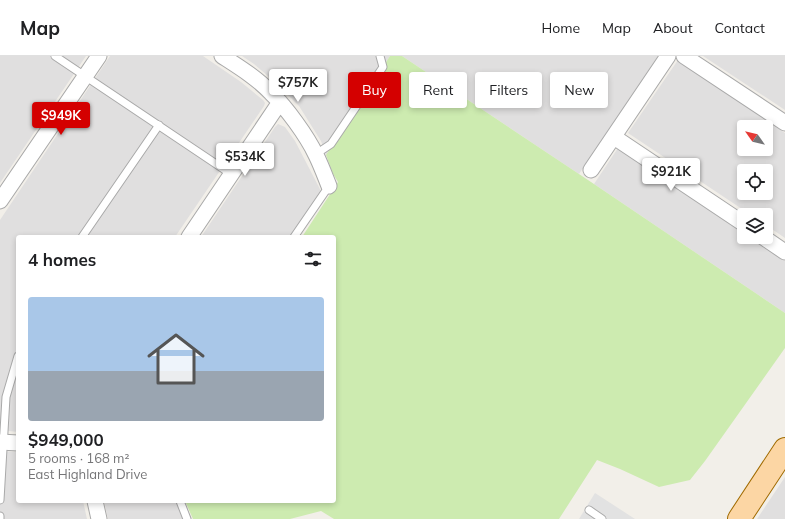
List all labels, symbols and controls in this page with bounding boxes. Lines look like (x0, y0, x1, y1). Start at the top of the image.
text: Map (20, 16, 60, 40)
text: Home (541, 19, 580, 37)
text: Map (602, 19, 631, 37)
text: About (653, 19, 693, 37)
text: Contact (715, 19, 765, 37)
pin: $757K (270, 69, 326, 103)
chip: Buy (348, 72, 401, 108)
chip: Rent (409, 72, 467, 108)
chip: Filters (475, 72, 542, 108)
chip: New (550, 72, 608, 108)
text: $757K (278, 74, 318, 90)
pin: $949K (33, 102, 89, 136)
text: $949K (41, 107, 81, 123)
north arrow (737, 120, 773, 156)
map controls (737, 120, 773, 244)
pin: $534K (217, 143, 273, 177)
text: $534K (225, 148, 265, 164)
pin: $921K (643, 158, 699, 192)
text: $921K (651, 163, 691, 179)
button: locate (737, 164, 773, 200)
button: layers (737, 208, 773, 244)
icon: filters (302, 248, 324, 270)
text: 4 homes (28, 249, 96, 270)
icon: home (140, 323, 212, 395)
text: $949,000 (28, 429, 104, 450)
text: 5 rooms · 168 m² (28, 450, 129, 466)
text: East Highland Drive (28, 466, 147, 482)

